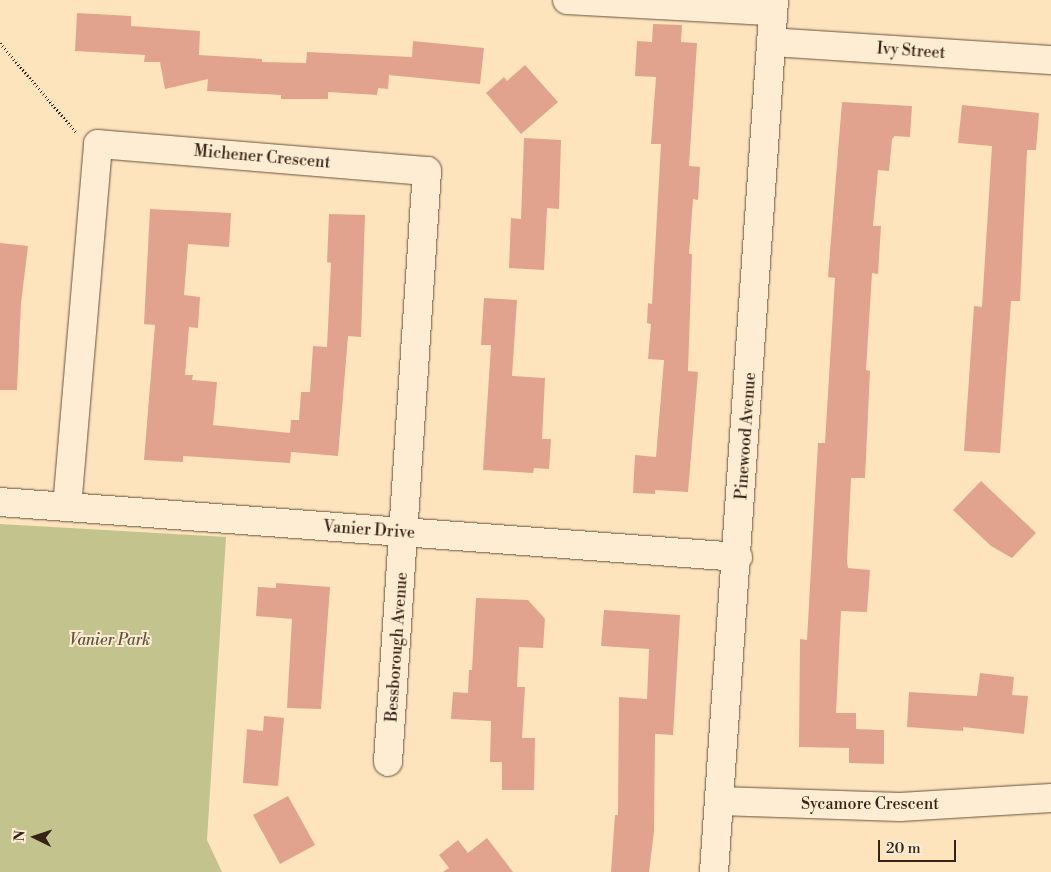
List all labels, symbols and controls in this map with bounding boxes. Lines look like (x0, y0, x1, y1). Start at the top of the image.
street label: Ivy Street (876, 39, 946, 63)
street label: Michener Crescent (193, 141, 331, 173)
street label: Pinewood Avenue (732, 372, 760, 500)
street label: Vanier Drive (322, 517, 416, 543)
street label: Bessborough Avenue (382, 571, 412, 723)
park label: Vanier Park (70, 630, 150, 650)
street label: Sycamore Crescent (801, 794, 939, 814)
north arrow (10, 812, 60, 862)
text: N (11, 830, 29, 842)
scale bar (881, 830, 958, 862)
text: 20 m (886, 839, 921, 858)

